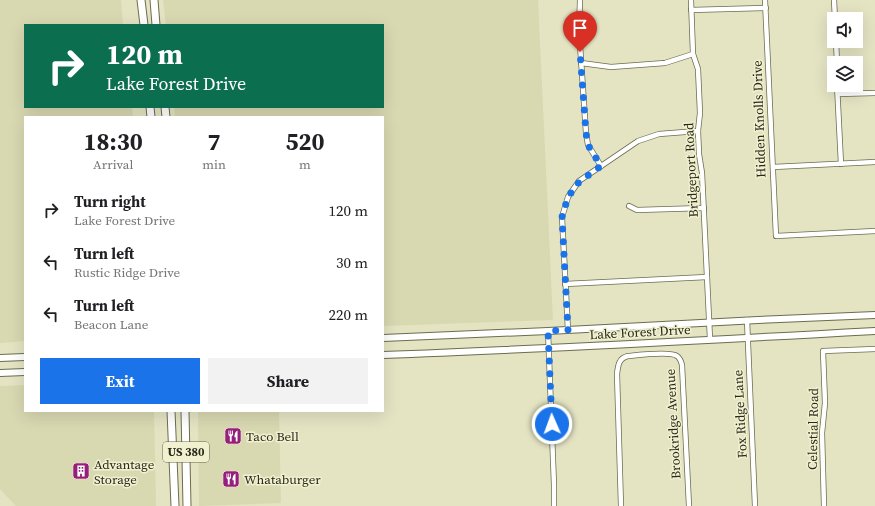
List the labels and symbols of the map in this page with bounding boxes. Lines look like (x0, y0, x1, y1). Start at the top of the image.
pin (563, 11, 597, 52)
street label: Hidden Knolls Drive (748, 60, 770, 178)
street label: Bridgeport Road (680, 121, 702, 218)
street label: Lake Forest Drive (589, 321, 691, 343)
street label: Brookridge Avenue (662, 368, 684, 480)
street label: Fox Ridge Lane (729, 369, 751, 459)
street label: Celestial Road (804, 387, 822, 470)
position arrow (531, 403, 573, 445)
restaurant icon: Taco Bell (223, 426, 243, 446)
place label: Taco Bell (246, 428, 299, 445)
road number: US 380 (163, 442, 209, 462)
place label: Advantage Storage (94, 456, 155, 488)
building icon: Advantage Storage (71, 461, 91, 481)
restaurant icon: Whataburger (221, 469, 241, 489)
place label: Whataburger (244, 471, 321, 488)

